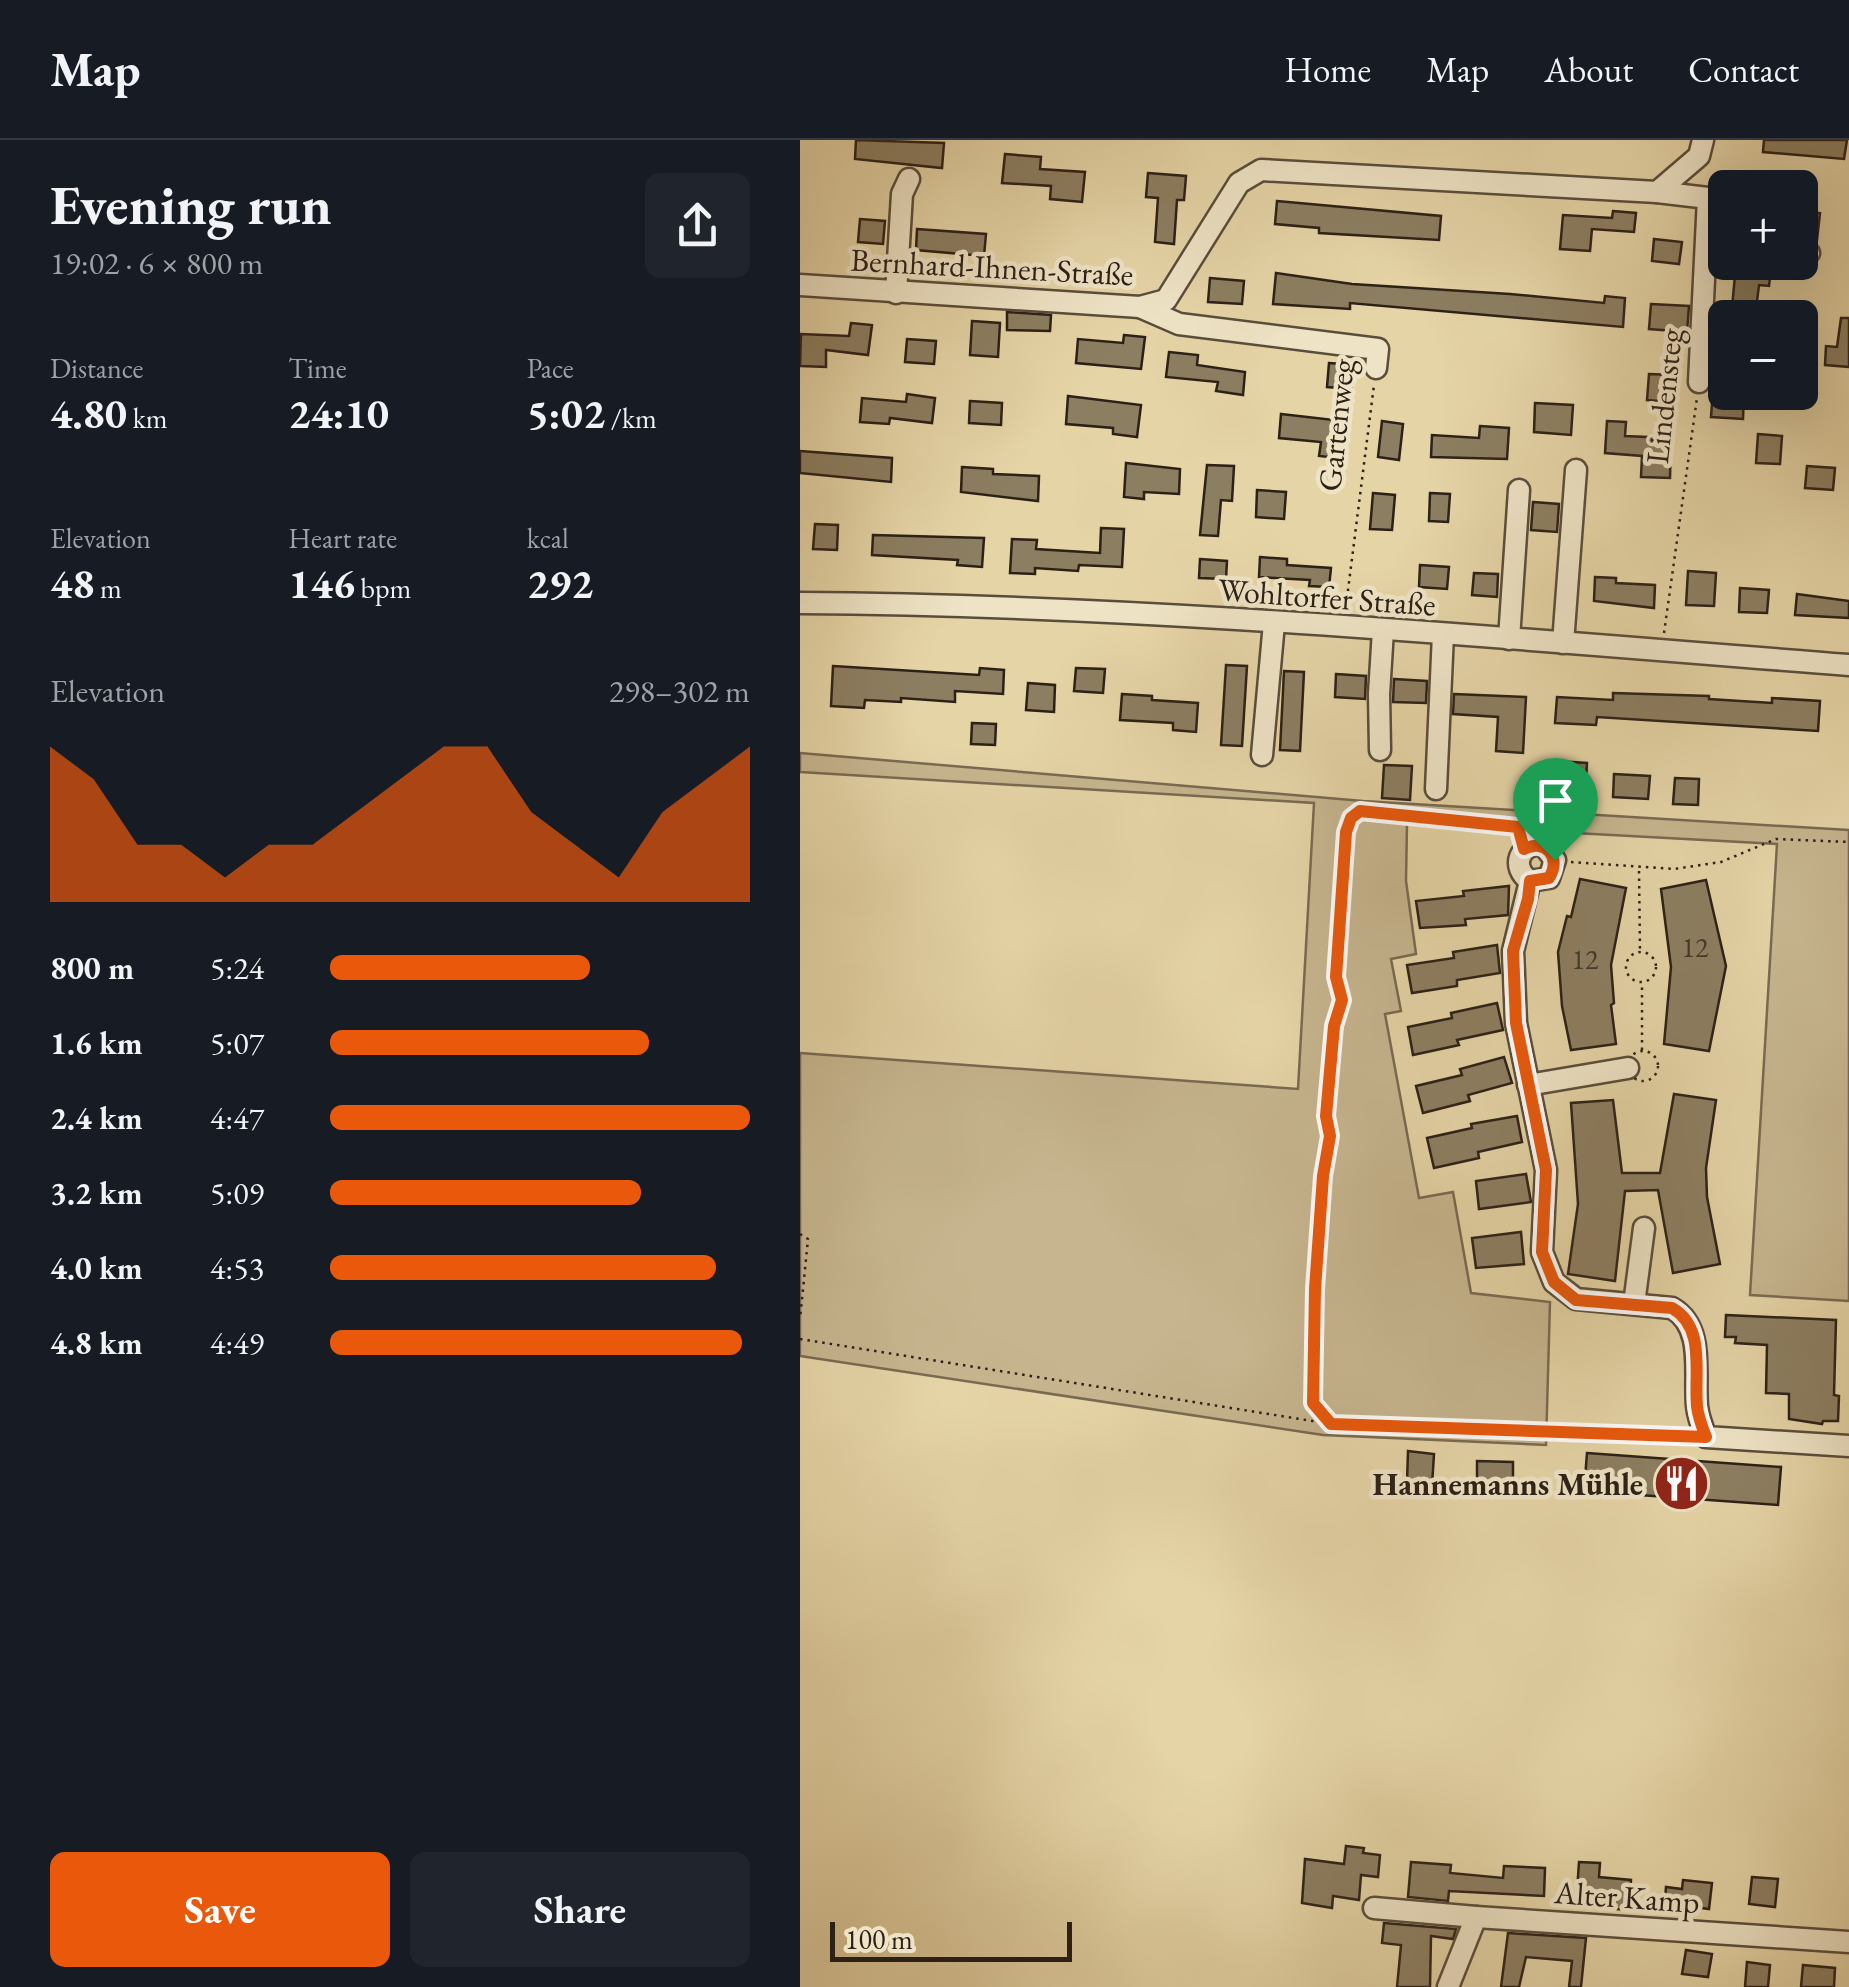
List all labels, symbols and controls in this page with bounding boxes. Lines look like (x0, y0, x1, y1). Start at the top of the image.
text: Map (50, 38, 141, 100)
text: Home (1285, 47, 1371, 92)
text: Map (1426, 47, 1489, 92)
text: About (1544, 47, 1633, 92)
text: Contact (1688, 47, 1799, 92)
text: Evening run (50, 169, 332, 240)
map controls (1708, 170, 1818, 410)
button: + (1708, 170, 1818, 280)
button: share (645, 173, 750, 278)
street label: Bernhard-Ihnen-Straße (850, 239, 1134, 295)
text: 19:02 · 6 × 800 m (50, 242, 263, 284)
button: − (1708, 300, 1818, 410)
street label: Lindensteg (1636, 325, 1692, 466)
text: Distance (50, 350, 144, 386)
text: Time (288, 350, 347, 386)
text: Pace (527, 350, 574, 386)
street label: Gartenweg (1308, 356, 1364, 493)
text: 4.80 (50, 386, 127, 441)
text: 24:10 (288, 386, 389, 441)
text: 5:02 (527, 386, 605, 441)
text: km (127, 400, 168, 436)
text: /km (605, 400, 657, 436)
text: Elevation (50, 520, 151, 556)
text: Heart rate (288, 520, 397, 556)
text: kcal (527, 520, 569, 556)
text: 48 (50, 556, 94, 611)
text: 146 (288, 556, 355, 611)
text: 292 (527, 556, 593, 611)
street label: Wohltorfer Straße (1217, 568, 1437, 626)
text: m (94, 570, 122, 606)
text: bpm (355, 570, 411, 606)
text: Elevation (50, 670, 165, 712)
text: 298–302 m (609, 670, 750, 712)
pin (1513, 758, 1598, 861)
icon: arrive (1528, 773, 1583, 828)
house number: 12 (1682, 929, 1709, 965)
house number: 12 (1572, 941, 1599, 977)
text: 800 m (50, 947, 134, 989)
text: 5:24 (210, 947, 264, 989)
text: 1.6 km (50, 1022, 143, 1064)
text: 5:07 (210, 1022, 264, 1064)
text: 2.4 km (50, 1097, 143, 1139)
text: 4:47 (210, 1097, 264, 1139)
text: 3.2 km (50, 1172, 143, 1214)
text: 5:09 (210, 1172, 264, 1214)
text: 4.0 km (50, 1247, 143, 1289)
text: 4:53 (210, 1247, 264, 1289)
text: 4.8 km (50, 1322, 143, 1364)
text: 4:49 (210, 1322, 264, 1364)
restaurant icon: Hannemanns Mühle (1652, 1454, 1712, 1514)
place label: Hannemanns Mühle (1373, 1463, 1643, 1505)
button: Save (50, 1852, 390, 1967)
button: Share (410, 1852, 750, 1967)
street label: Alter Kamp (1552, 1871, 1701, 1923)
scale bar (830, 1917, 1072, 1962)
text: 100 m (845, 1921, 913, 1957)

